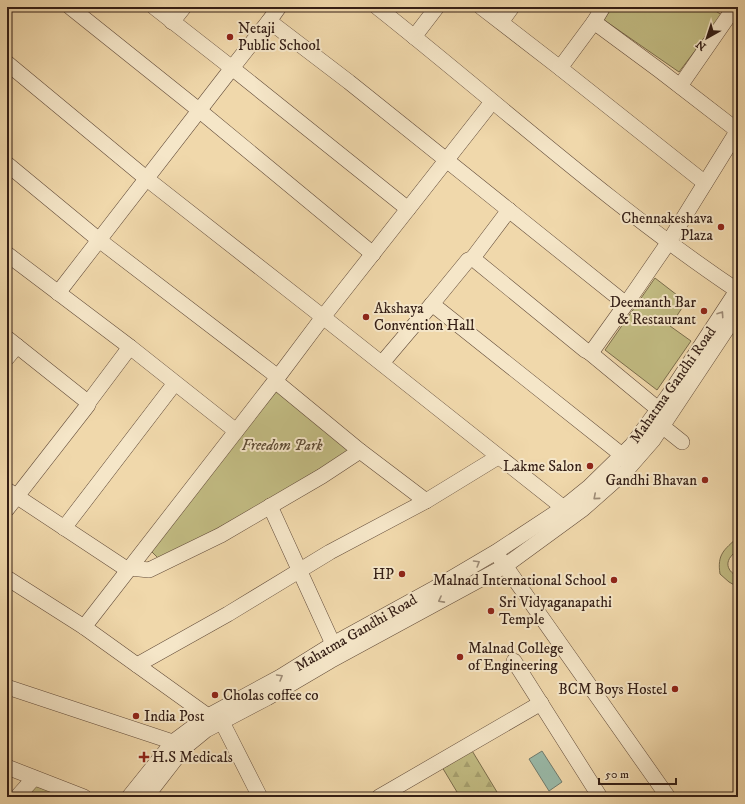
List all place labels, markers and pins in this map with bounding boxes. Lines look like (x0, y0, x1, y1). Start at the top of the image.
place label: Netaji Public School (238, 19, 321, 55)
marker: Netaji Public School (225, 32, 235, 42)
place label: Chennakeshava Plaza (621, 209, 714, 245)
marker: Chennakeshava Plaza (716, 222, 726, 232)
place label: Deemanth Bar & Restaurant (610, 293, 696, 329)
place label: Akshaya Convention Hall (374, 299, 475, 335)
marker: Deemanth Bar & Restaurant (699, 306, 709, 316)
marker: Akshaya Convention Hall (361, 312, 371, 322)
place label: Lakme Salon (503, 457, 582, 476)
marker: Lakme Salon (585, 461, 595, 471)
place label: Gandhi Bhavan (605, 471, 697, 490)
marker: Gandhi Bhavan (700, 475, 710, 485)
place label: HP (373, 565, 394, 584)
marker: HP (397, 569, 407, 579)
place label: Malnad International School (433, 571, 606, 590)
marker: Malnad International School (609, 575, 619, 585)
place label: Sri Vidyaganapathi Temple (499, 593, 612, 629)
marker: Sri Vidyaganapathi Temple (486, 606, 496, 616)
place label: Malnad College of Engineering (468, 639, 563, 675)
marker: Malnad College of Engineering (455, 652, 465, 662)
place label: BCM Boys Hostel (558, 680, 667, 699)
marker: BCM Boys Hostel (670, 684, 680, 694)
place label: Cholas coffee co (223, 686, 319, 705)
marker: Cholas coffee co (210, 690, 220, 700)
place label: India Post (144, 707, 205, 726)
marker: India Post (131, 711, 141, 721)
place label: H.S Medicals (152, 748, 233, 767)
marker: H.S Medicals (139, 752, 149, 762)

